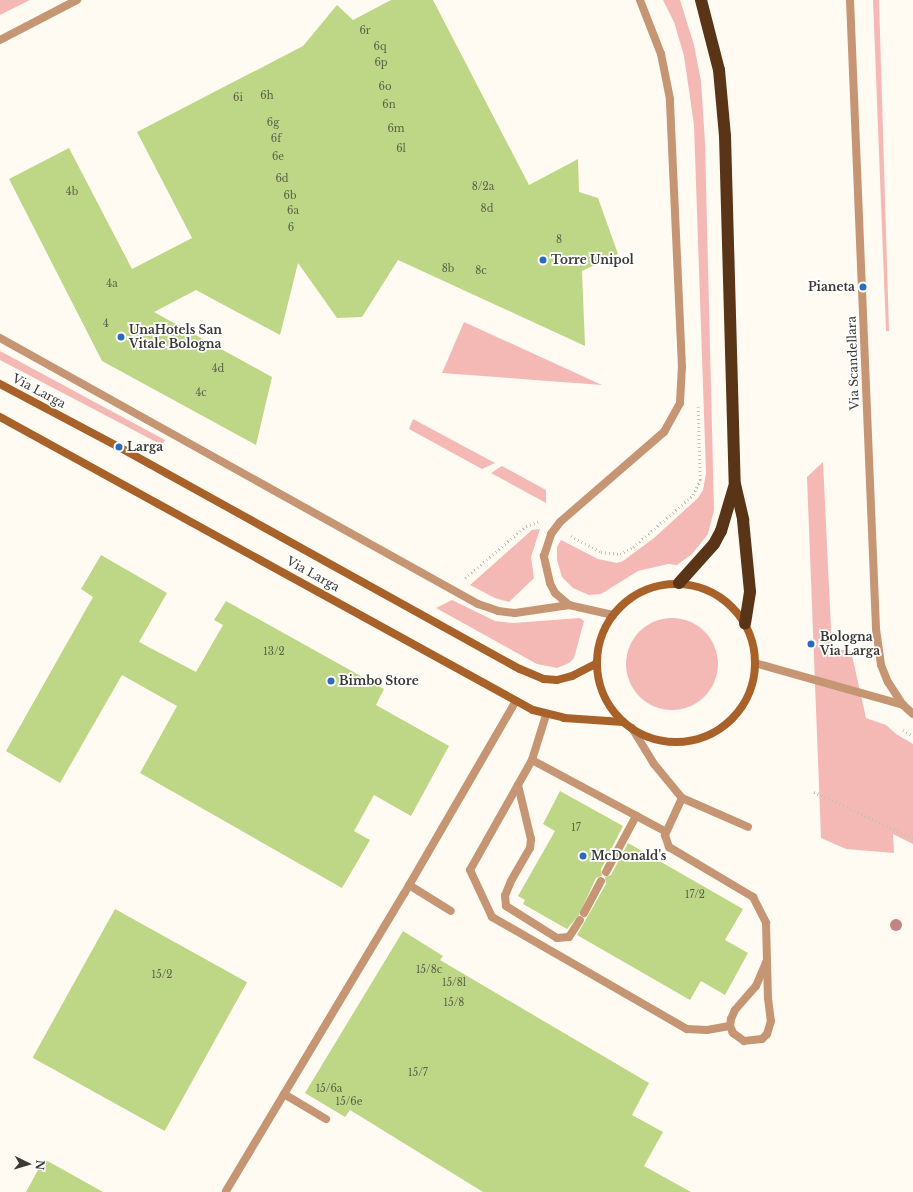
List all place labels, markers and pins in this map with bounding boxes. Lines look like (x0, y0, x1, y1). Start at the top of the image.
place label: Torre Unipol (551, 253, 634, 267)
marker: Torre Unipol (538, 255, 548, 265)
place label: Pianeta (808, 280, 855, 294)
marker: Pianeta (858, 282, 868, 292)
place label: UnaHotels San Vitale Bologna (129, 323, 222, 351)
marker: UnaHotels San Vitale Bologna (116, 332, 126, 342)
place label: Larga (127, 440, 163, 454)
marker: Larga (114, 442, 124, 452)
place label: Bologna Via Larga (820, 630, 880, 658)
marker: Bologna Via Larga (805, 638, 817, 650)
place label: Bimbo Store (339, 674, 419, 688)
marker: Bimbo Store (326, 676, 336, 686)
place label: McDonald's (591, 849, 666, 863)
marker: McDonald's (578, 851, 588, 861)

